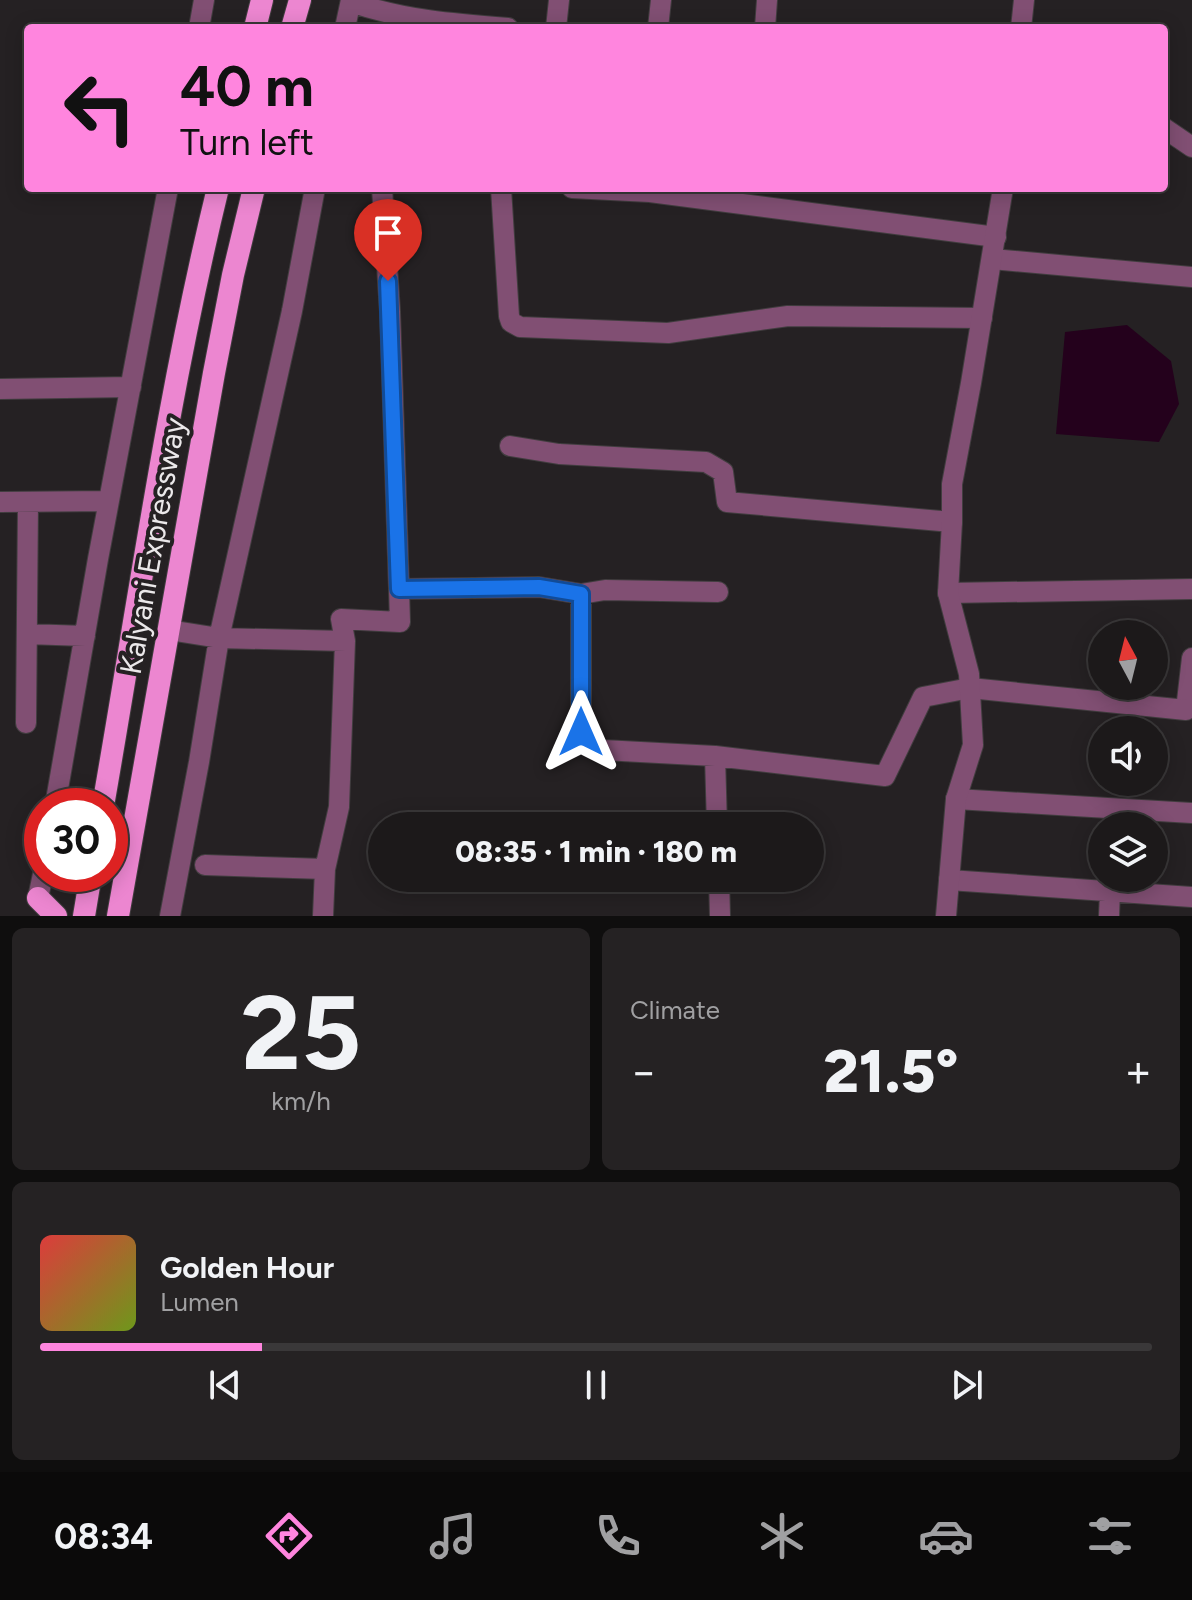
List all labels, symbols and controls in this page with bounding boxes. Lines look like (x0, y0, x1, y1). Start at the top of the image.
text: 40 m (180, 53, 314, 120)
icon: left (48, 56, 152, 160)
text: Turn left (180, 121, 314, 164)
pin (354, 199, 422, 281)
icon: arrive (366, 211, 410, 255)
street label: Kalyani Expressway (112, 414, 193, 677)
north arrow (1088, 620, 1168, 700)
map controls (1088, 620, 1168, 892)
position arrow (539, 690, 623, 774)
button: sound (1088, 716, 1168, 796)
speed limit sign: 30 (24, 788, 128, 892)
button: layers (1088, 812, 1168, 892)
text: 08:35 · 1 min · 180 m (455, 833, 737, 870)
text: 25 (241, 970, 361, 1095)
text: Climate (630, 994, 720, 1026)
text: 21.5° (824, 1035, 958, 1107)
text: − (630, 1045, 657, 1098)
text: + (1125, 1045, 1152, 1098)
text: km/h (271, 1085, 331, 1117)
text: Golden Hour (160, 1249, 334, 1286)
text: Lumen (160, 1286, 239, 1318)
icon: previous (203, 1363, 247, 1407)
icon: pause (574, 1363, 618, 1407)
icon: next (945, 1363, 989, 1407)
icon: directions (261, 1508, 317, 1564)
icon: music (425, 1508, 481, 1564)
icon: phone (590, 1508, 646, 1564)
icon: climate (754, 1508, 810, 1564)
icon: car (918, 1508, 974, 1564)
icon: filters (1082, 1508, 1138, 1564)
text: 08:34 (54, 1515, 153, 1558)

